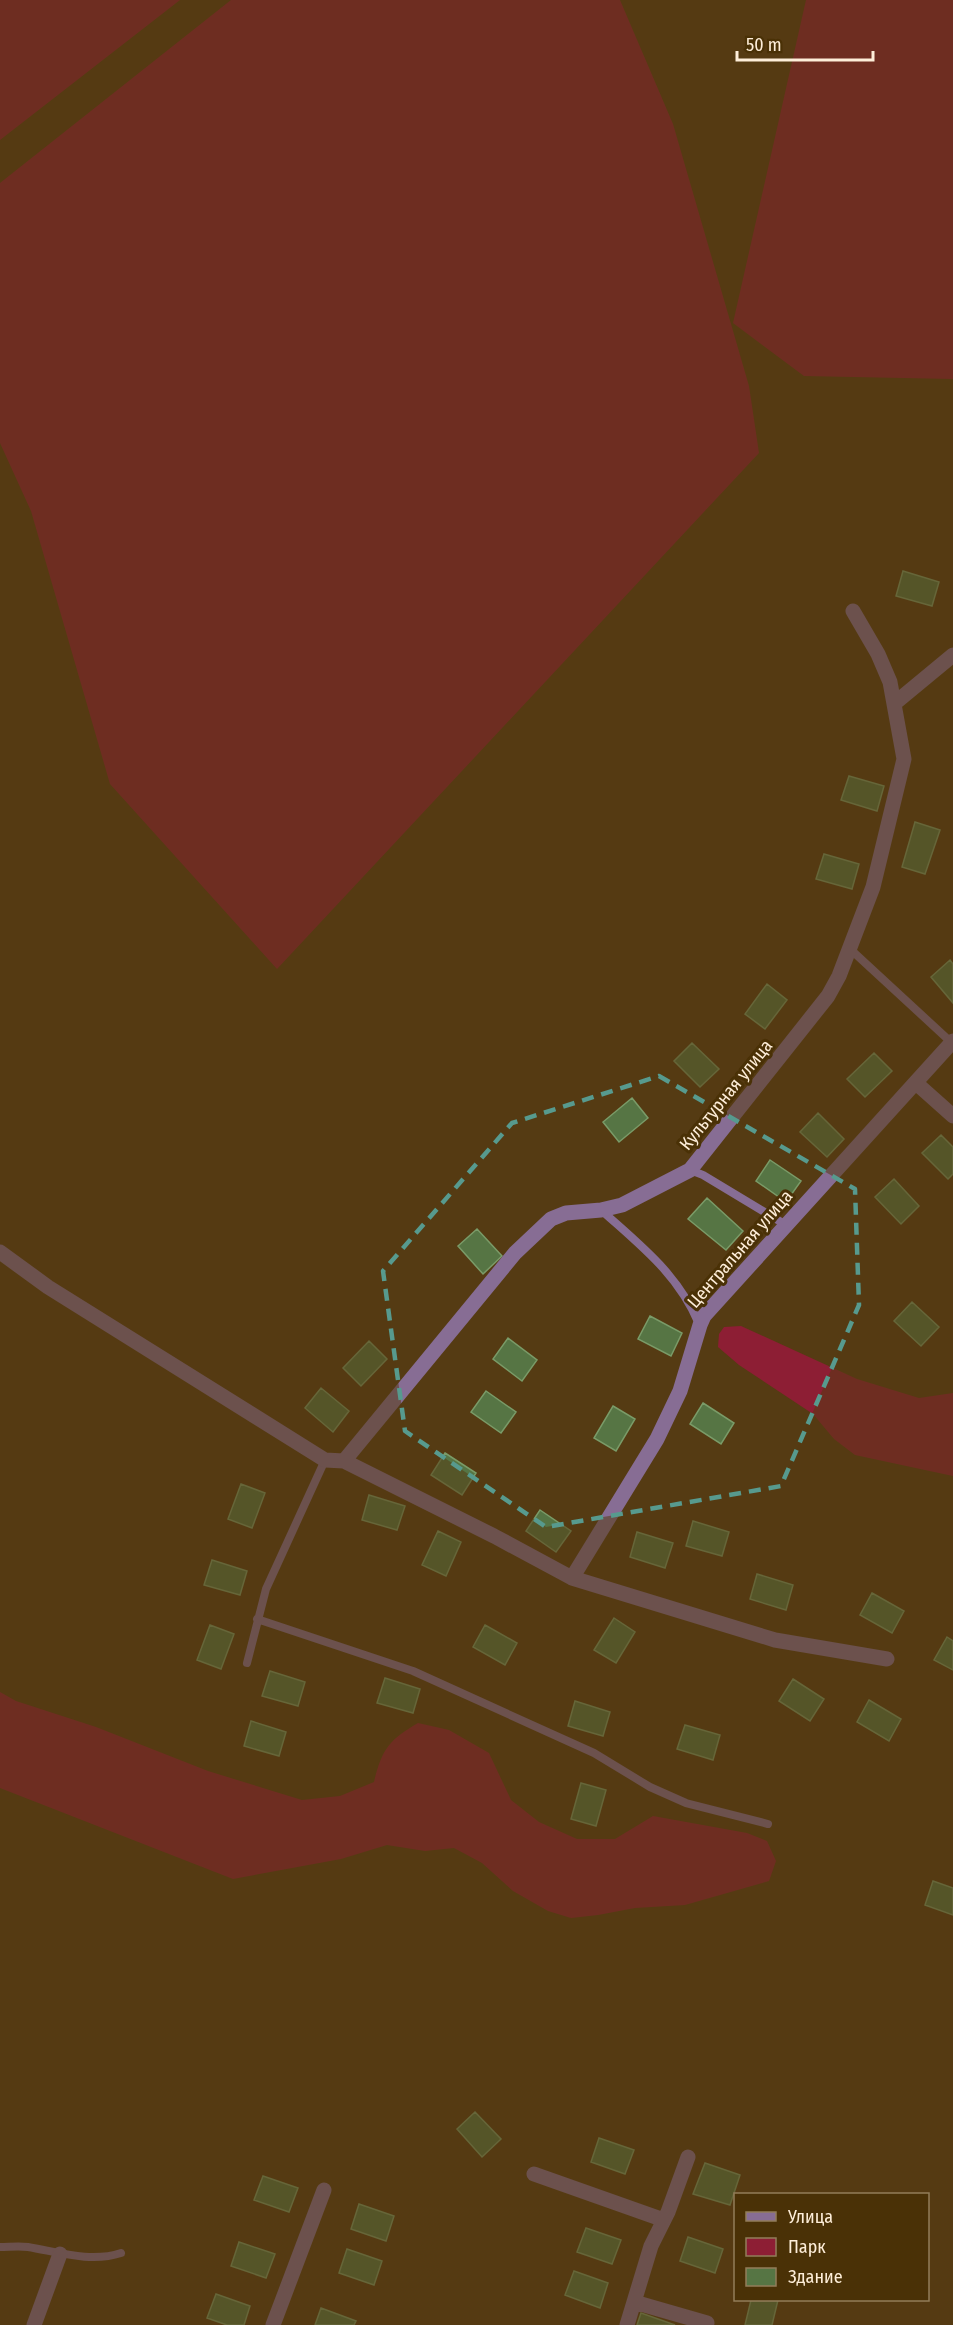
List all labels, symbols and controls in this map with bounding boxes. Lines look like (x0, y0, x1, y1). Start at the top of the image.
scale bar (737, 24, 874, 62)
text: 50 m (746, 34, 782, 56)
street label: Культурная улица (675, 1035, 777, 1155)
street label: Центральная улица (683, 1185, 797, 1312)
legend (734, 2193, 929, 2301)
text: Улица (787, 2206, 833, 2228)
text: Парк (788, 2236, 826, 2258)
text: Здание (788, 2266, 843, 2288)

